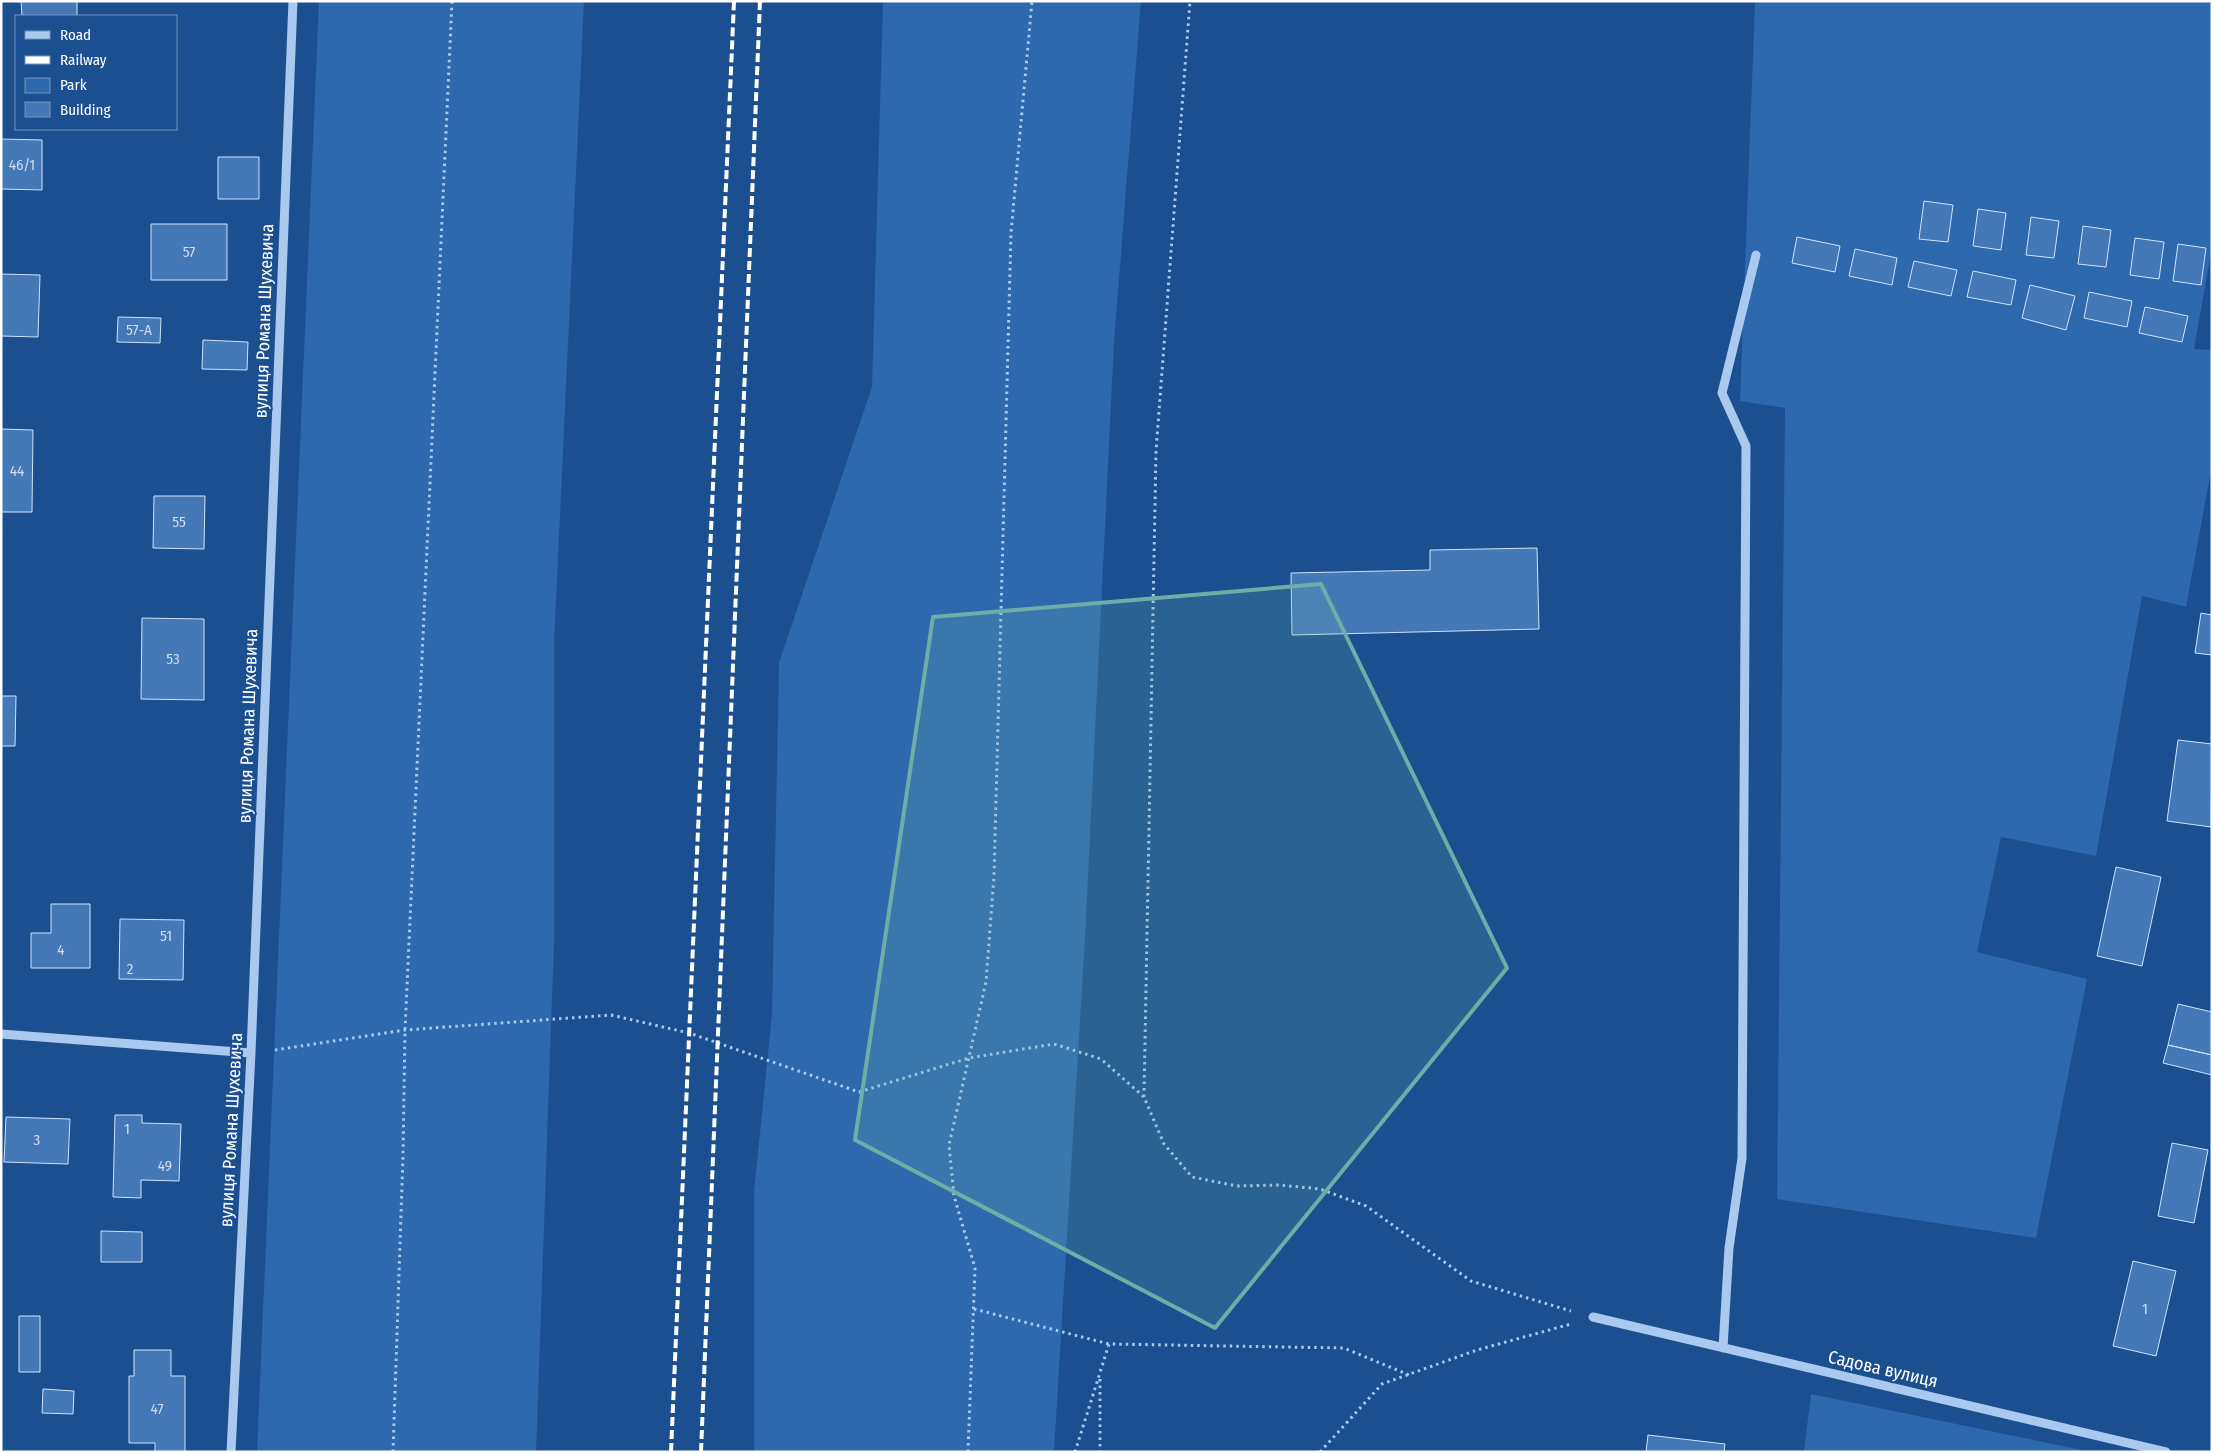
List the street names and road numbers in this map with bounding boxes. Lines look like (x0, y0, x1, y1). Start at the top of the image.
street label: вулиця Романа Шухевича (250, 223, 278, 419)
street label: вулиця Романа Шухевича (234, 628, 262, 824)
street label: вулиця Романа Шухевича (215, 1032, 247, 1228)
street label: Садова вулиця (1826, 1346, 1940, 1392)

